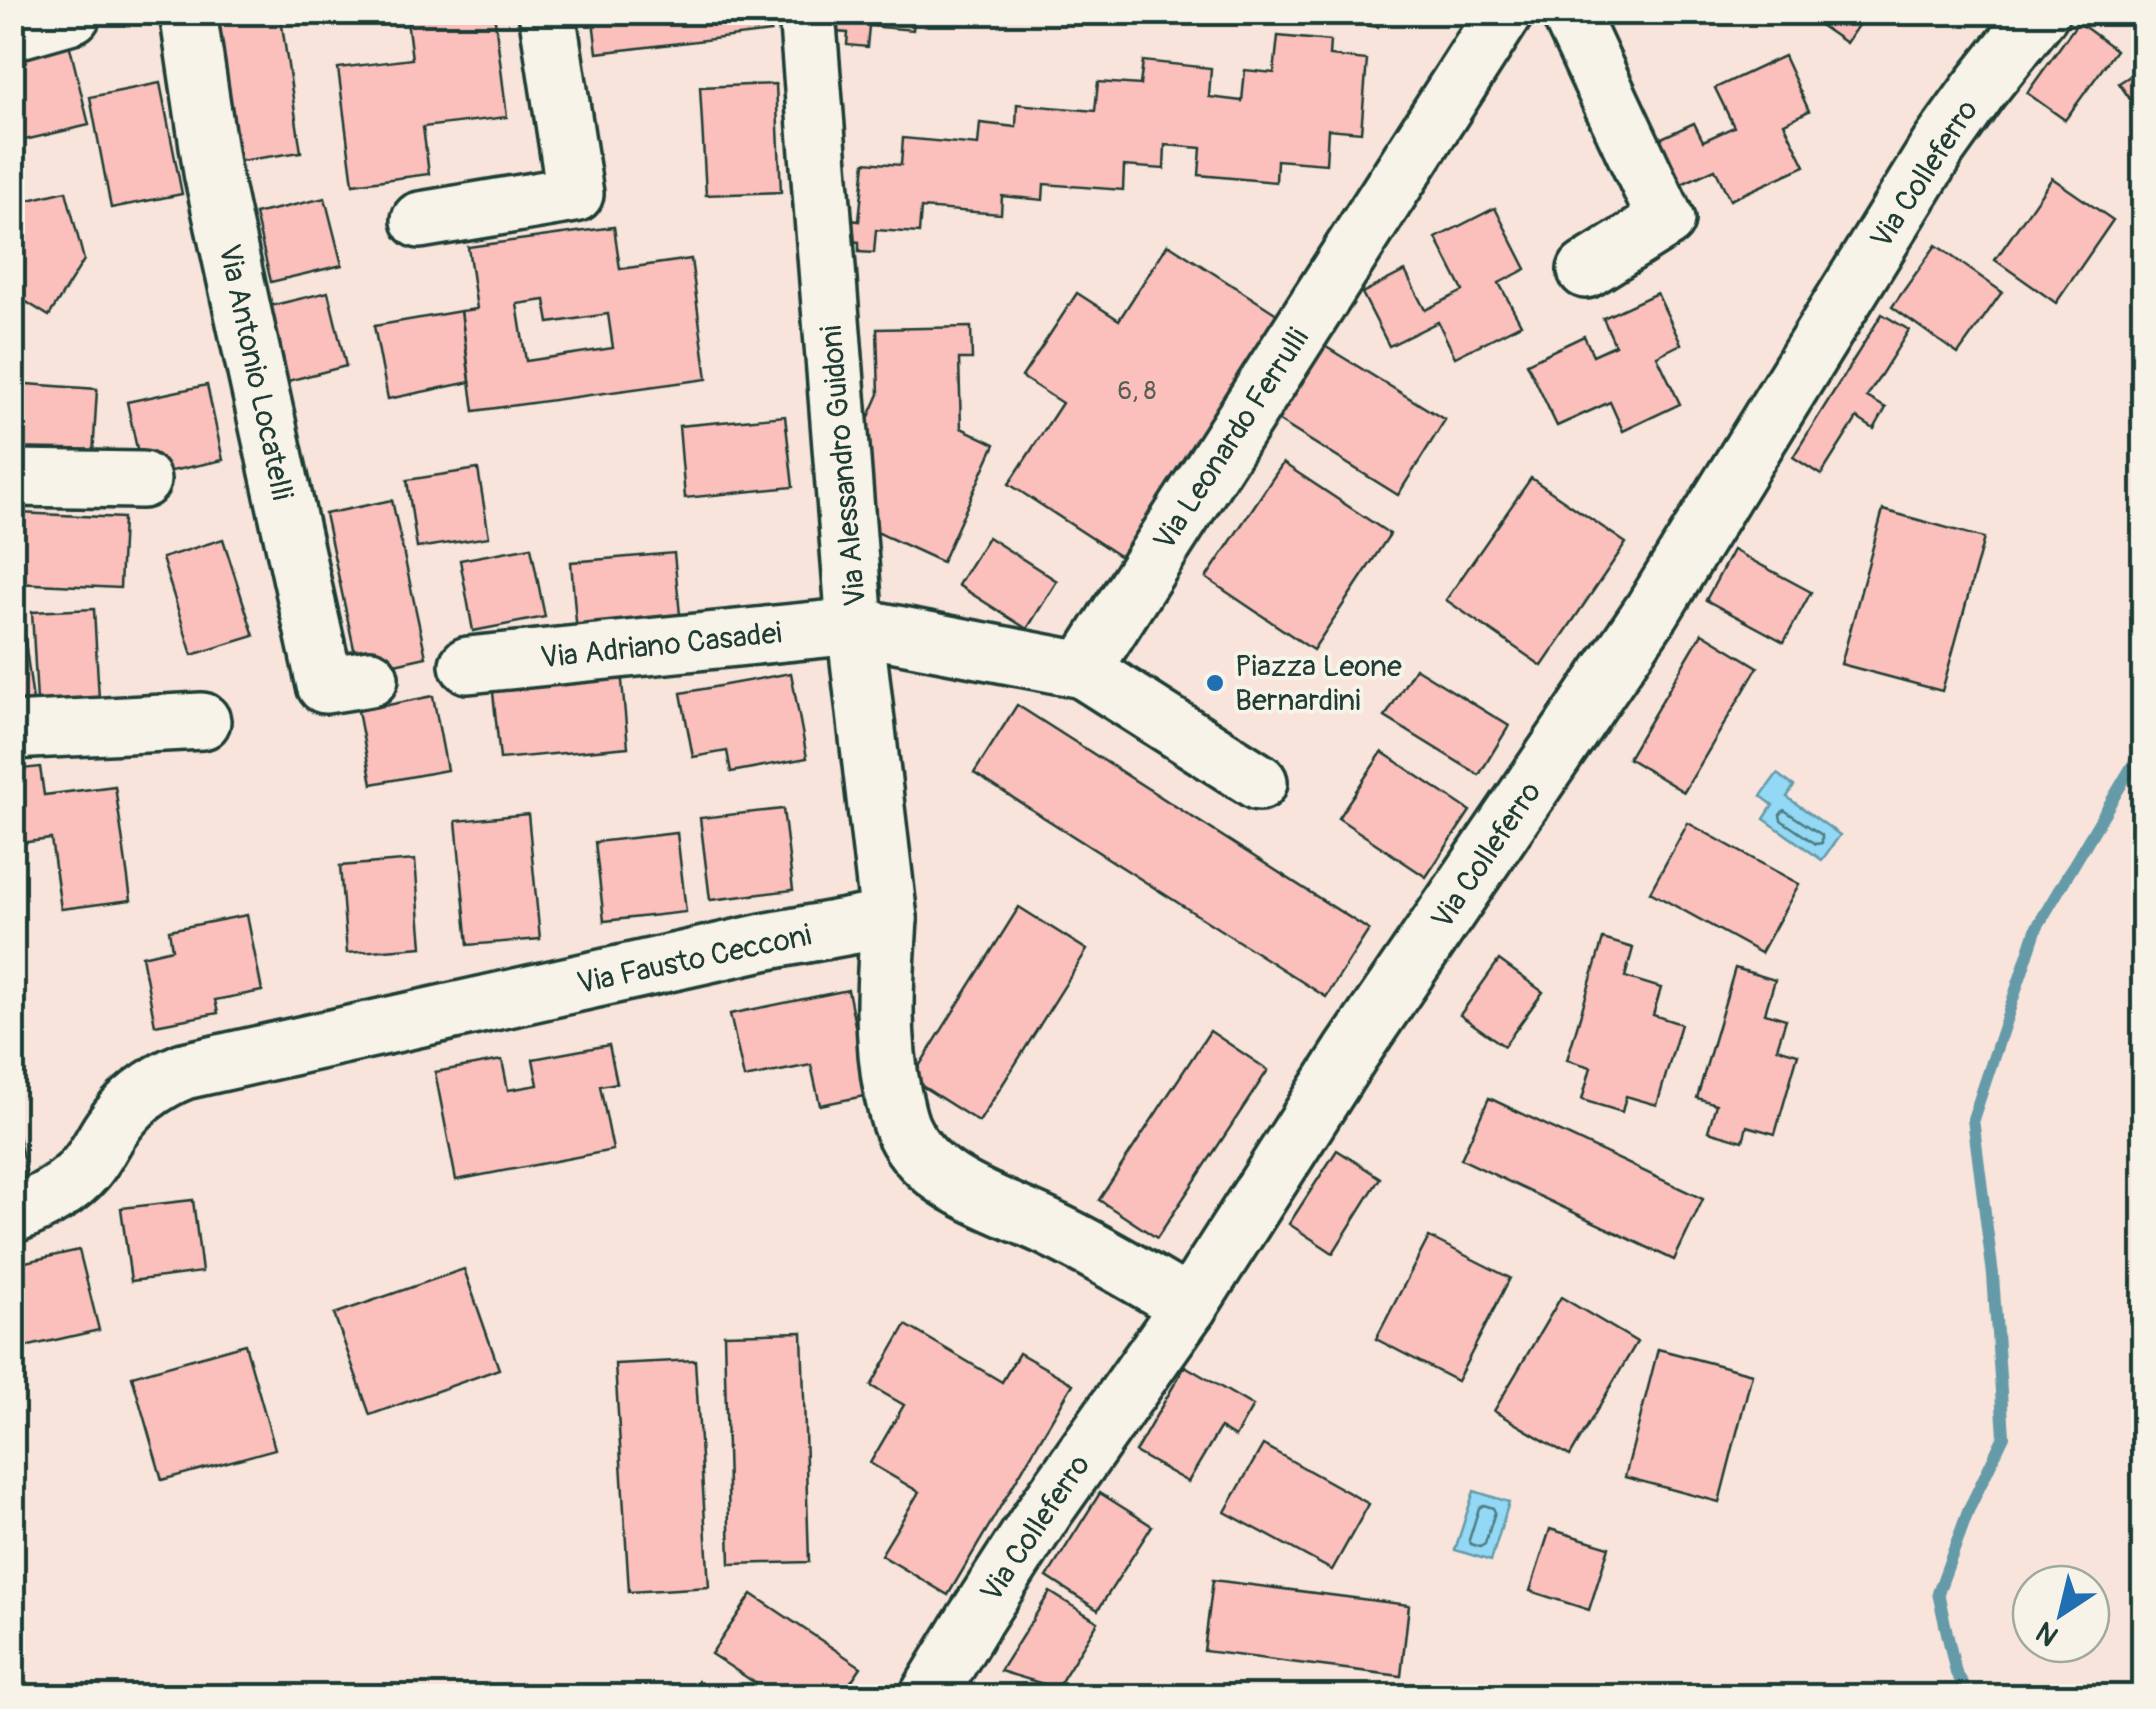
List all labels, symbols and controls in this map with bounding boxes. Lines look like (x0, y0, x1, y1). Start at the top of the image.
street label: Via Colleferro (1863, 93, 1986, 255)
street label: Via Antonio Locatelli (210, 241, 301, 503)
street label: Via Leonardo Ferrulli (1146, 321, 1317, 557)
street label: Via Alessandro Guidoni (813, 324, 874, 608)
house number: 6, 8 (1118, 376, 1156, 407)
street label: Via Adriano Casadei (539, 614, 783, 677)
place label: Piazza Leone Bernardini (1235, 648, 1402, 719)
marker: Piazza Leone Bernardini (1204, 672, 1226, 694)
street label: Via Colleferro (1424, 775, 1549, 936)
street label: Via Fausto Cecconi (574, 917, 815, 1002)
street label: Via Colleferro (973, 1448, 1098, 1609)
north arrow (2011, 1564, 2111, 1664)
text: N (2030, 1613, 2065, 1653)

